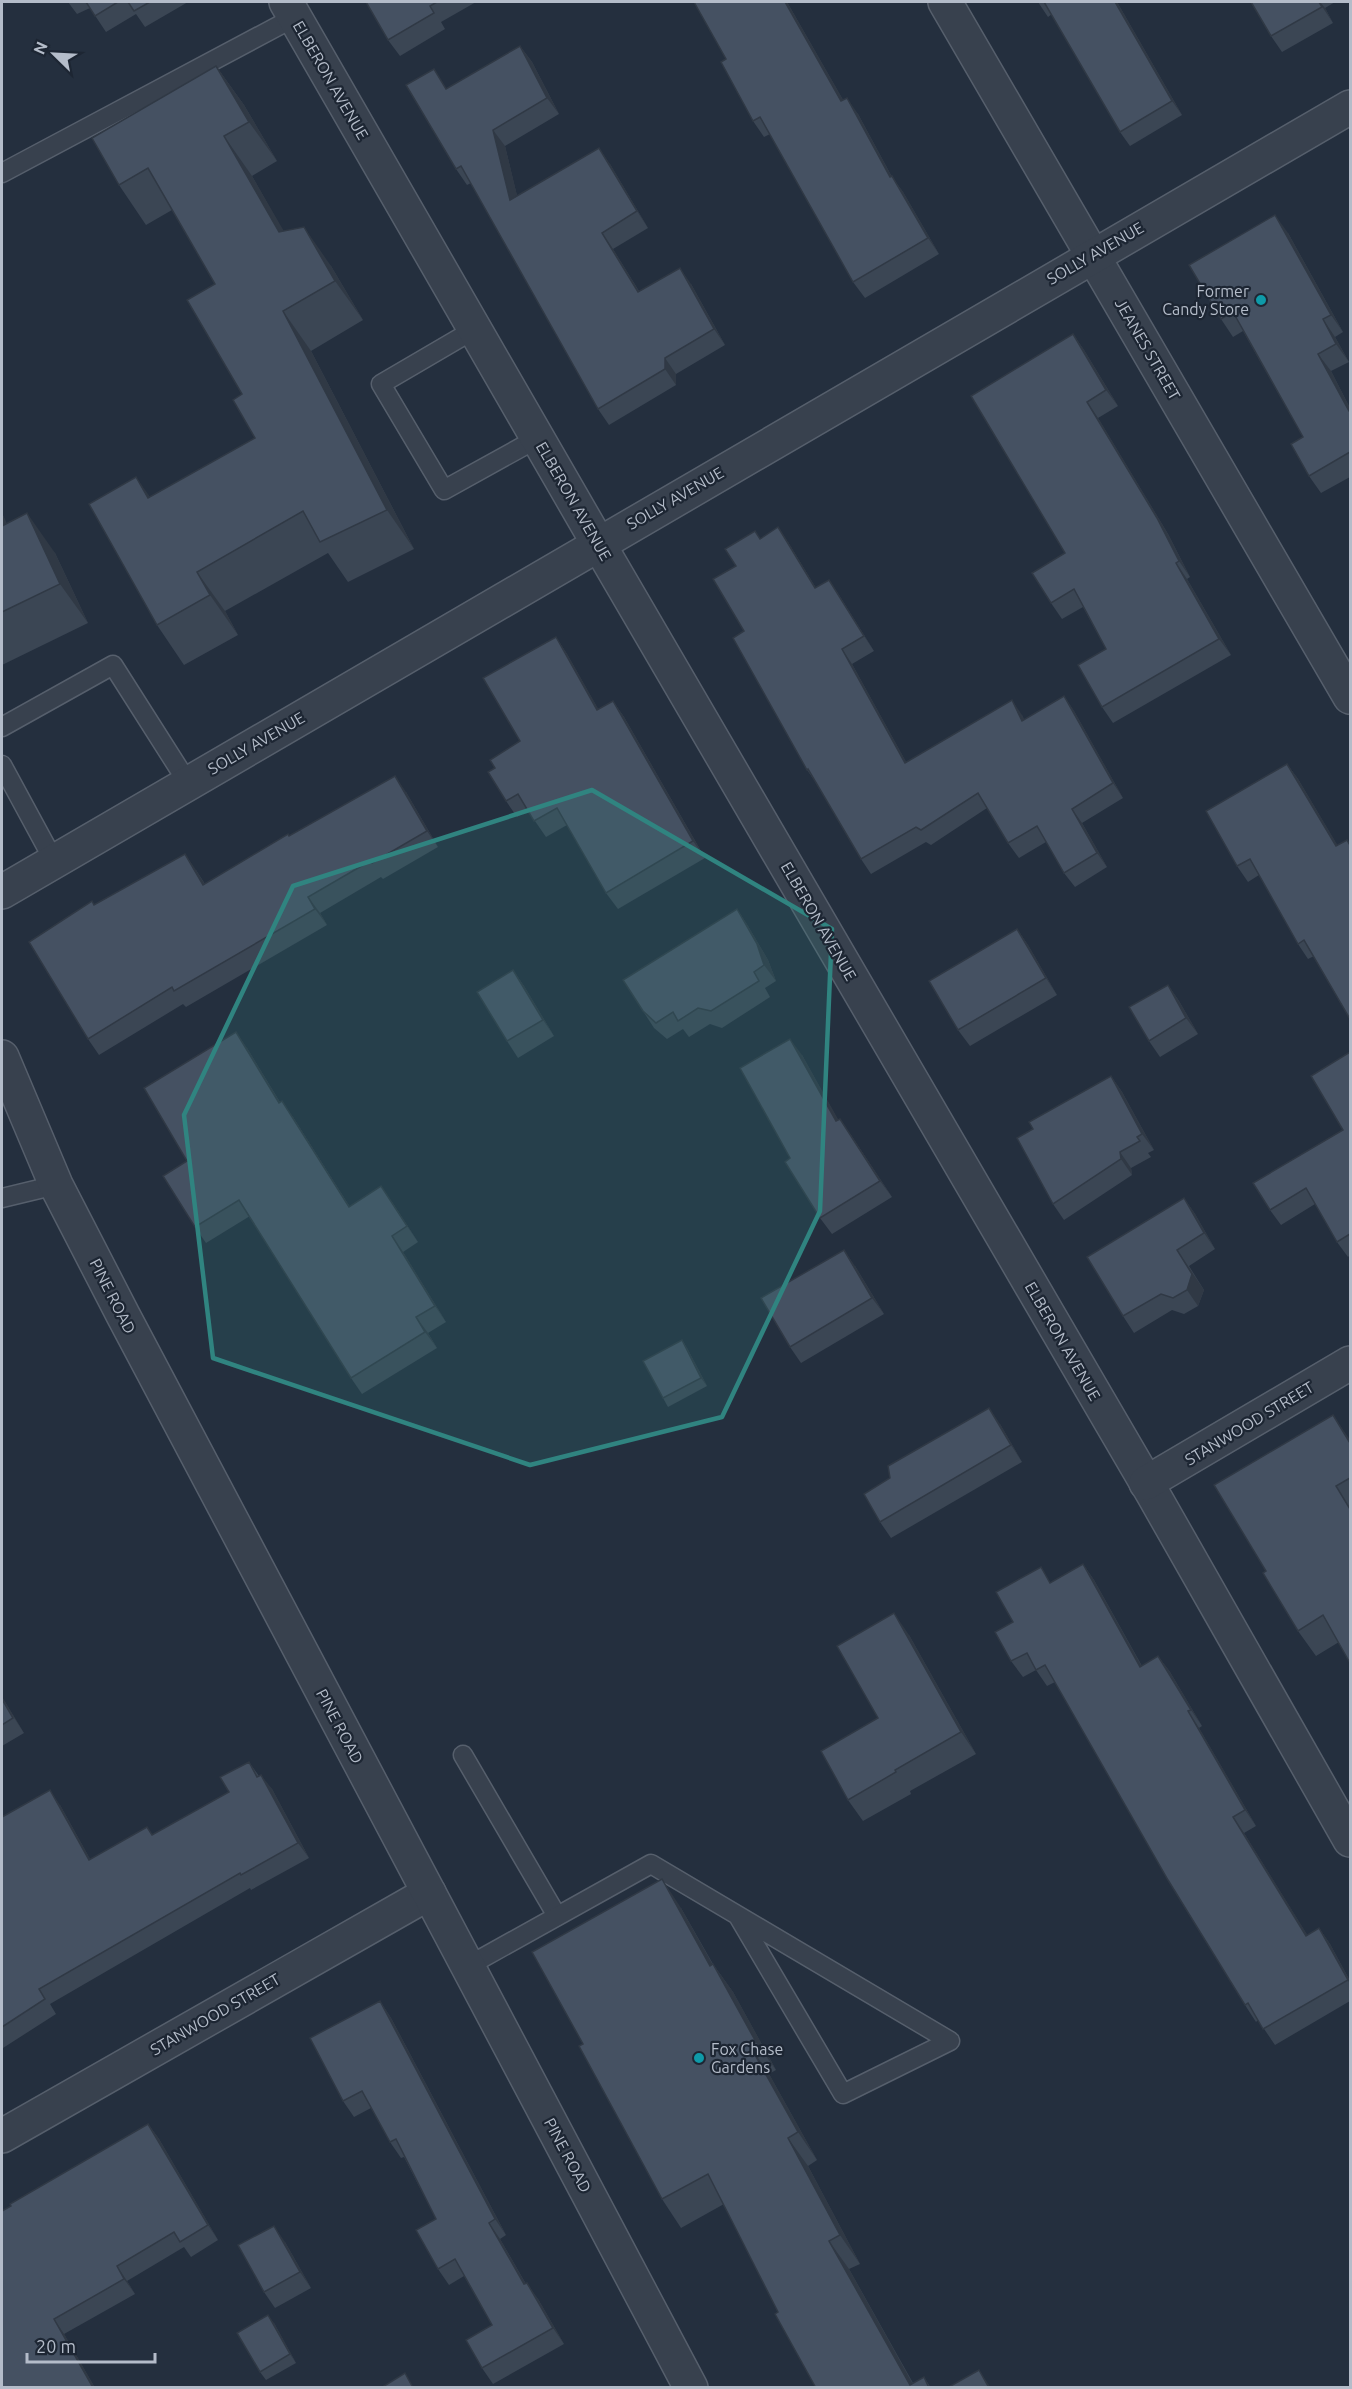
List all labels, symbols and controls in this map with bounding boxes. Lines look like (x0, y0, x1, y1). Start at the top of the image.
street label: ELBERON AVENUE (290, 18, 372, 142)
north arrow (24, 24, 84, 84)
text: N (30, 39, 51, 57)
street label: SOLLY AVENUE (1044, 218, 1146, 288)
place label: Former Candy Store (1162, 282, 1249, 318)
marker: Former Candy Store (1254, 293, 1268, 307)
street label: JEANES STREET (1112, 295, 1184, 403)
street label: ELBERON AVENUE (533, 439, 615, 563)
street label: SOLLY AVENUE (624, 463, 726, 533)
street label: SOLLY AVENUE (205, 708, 307, 778)
street label: ELBERON AVENUE (778, 859, 860, 983)
street label: PINE ROAD (86, 1256, 140, 1336)
street label: ELBERON AVENUE (1022, 1279, 1104, 1403)
street label: STANWOOD STREET (1181, 1377, 1317, 1469)
street label: PINE ROAD (313, 1686, 367, 1766)
street label: STANWOOD STREET (147, 1969, 283, 2059)
place label: Fox Chase Gardens (711, 2040, 783, 2076)
marker: Fox Chase Gardens (692, 2051, 706, 2065)
street label: PINE ROAD (541, 2115, 595, 2195)
scale bar (27, 2326, 154, 2364)
text: 20 m (36, 2336, 76, 2356)

